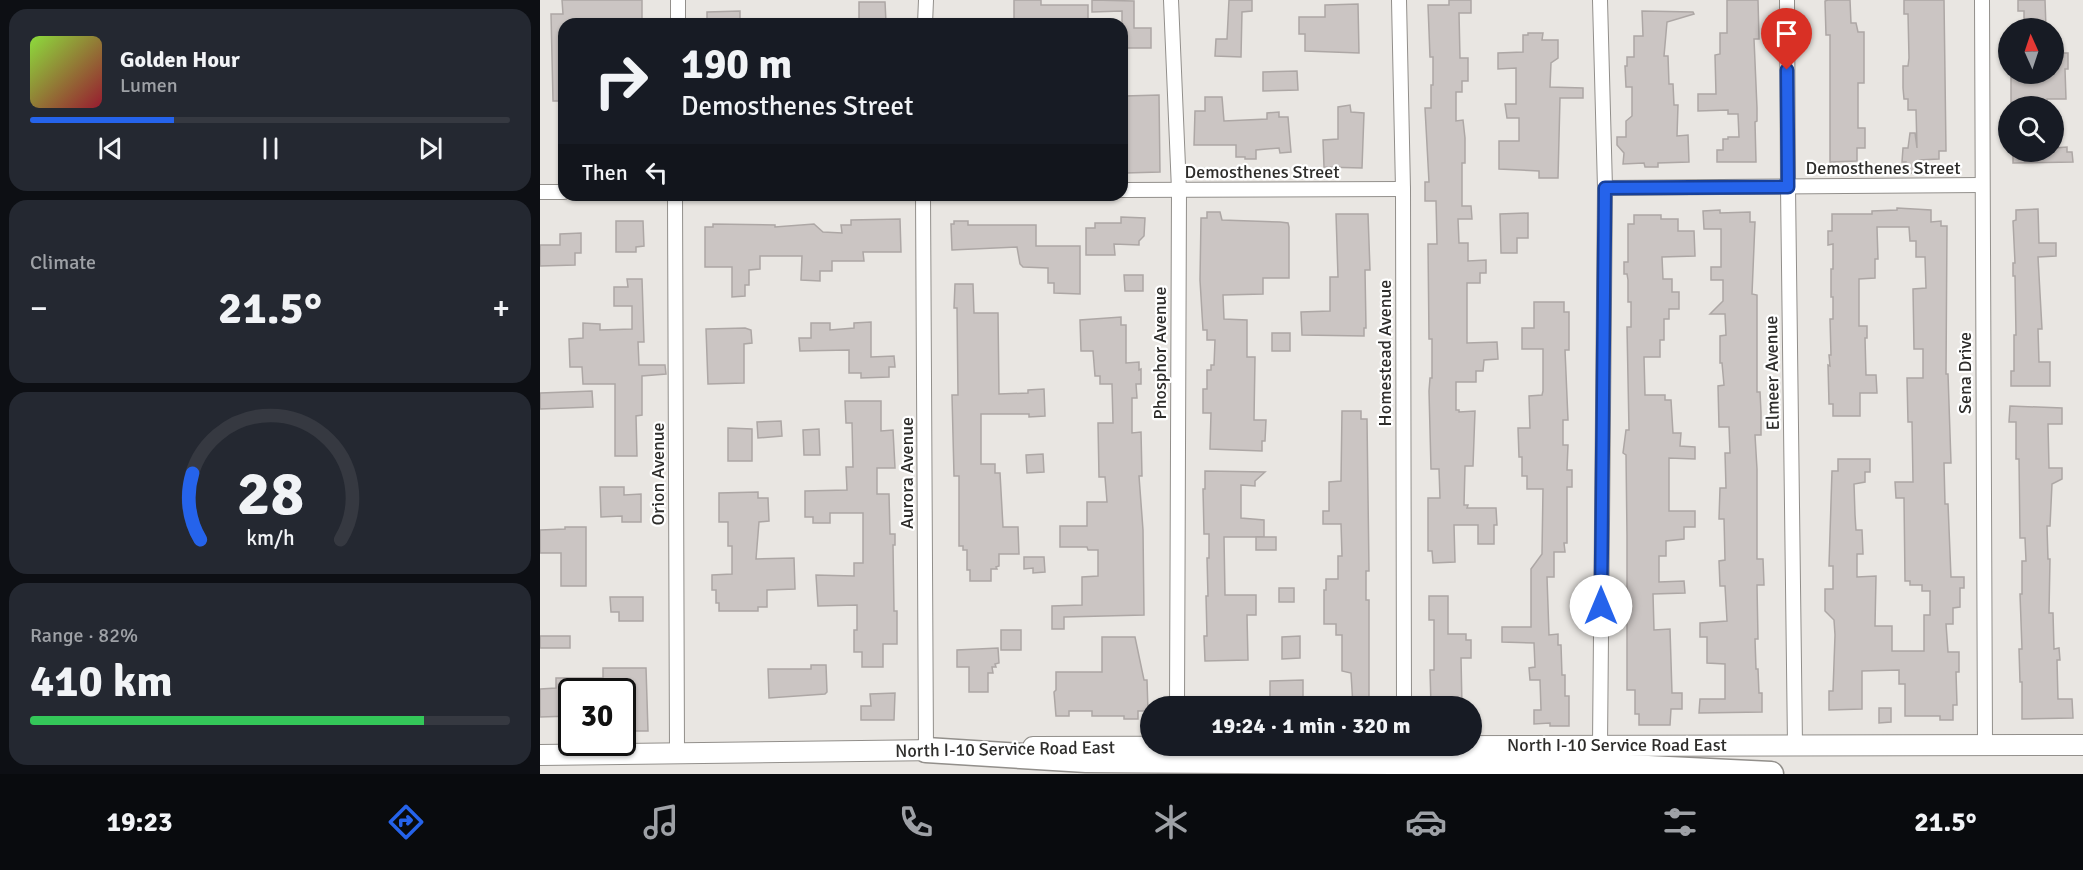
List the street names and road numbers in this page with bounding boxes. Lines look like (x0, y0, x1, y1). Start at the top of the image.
street label: Demosthenes Street (1806, 157, 1960, 179)
street label: Demosthenes Street (1185, 161, 1339, 183)
street label: Homestead Avenue (1374, 280, 1396, 426)
street label: Phosphor Avenue (1149, 287, 1171, 419)
street label: Elmeer Avenue (1760, 315, 1784, 431)
street label: Sena Drive (1954, 332, 1976, 414)
street label: Aurora Avenue (896, 417, 918, 529)
street label: Orion Avenue (647, 422, 669, 526)
street label: North I-10 Service Road East (1507, 734, 1727, 756)
street label: North I-10 Service Road East (895, 736, 1115, 762)

